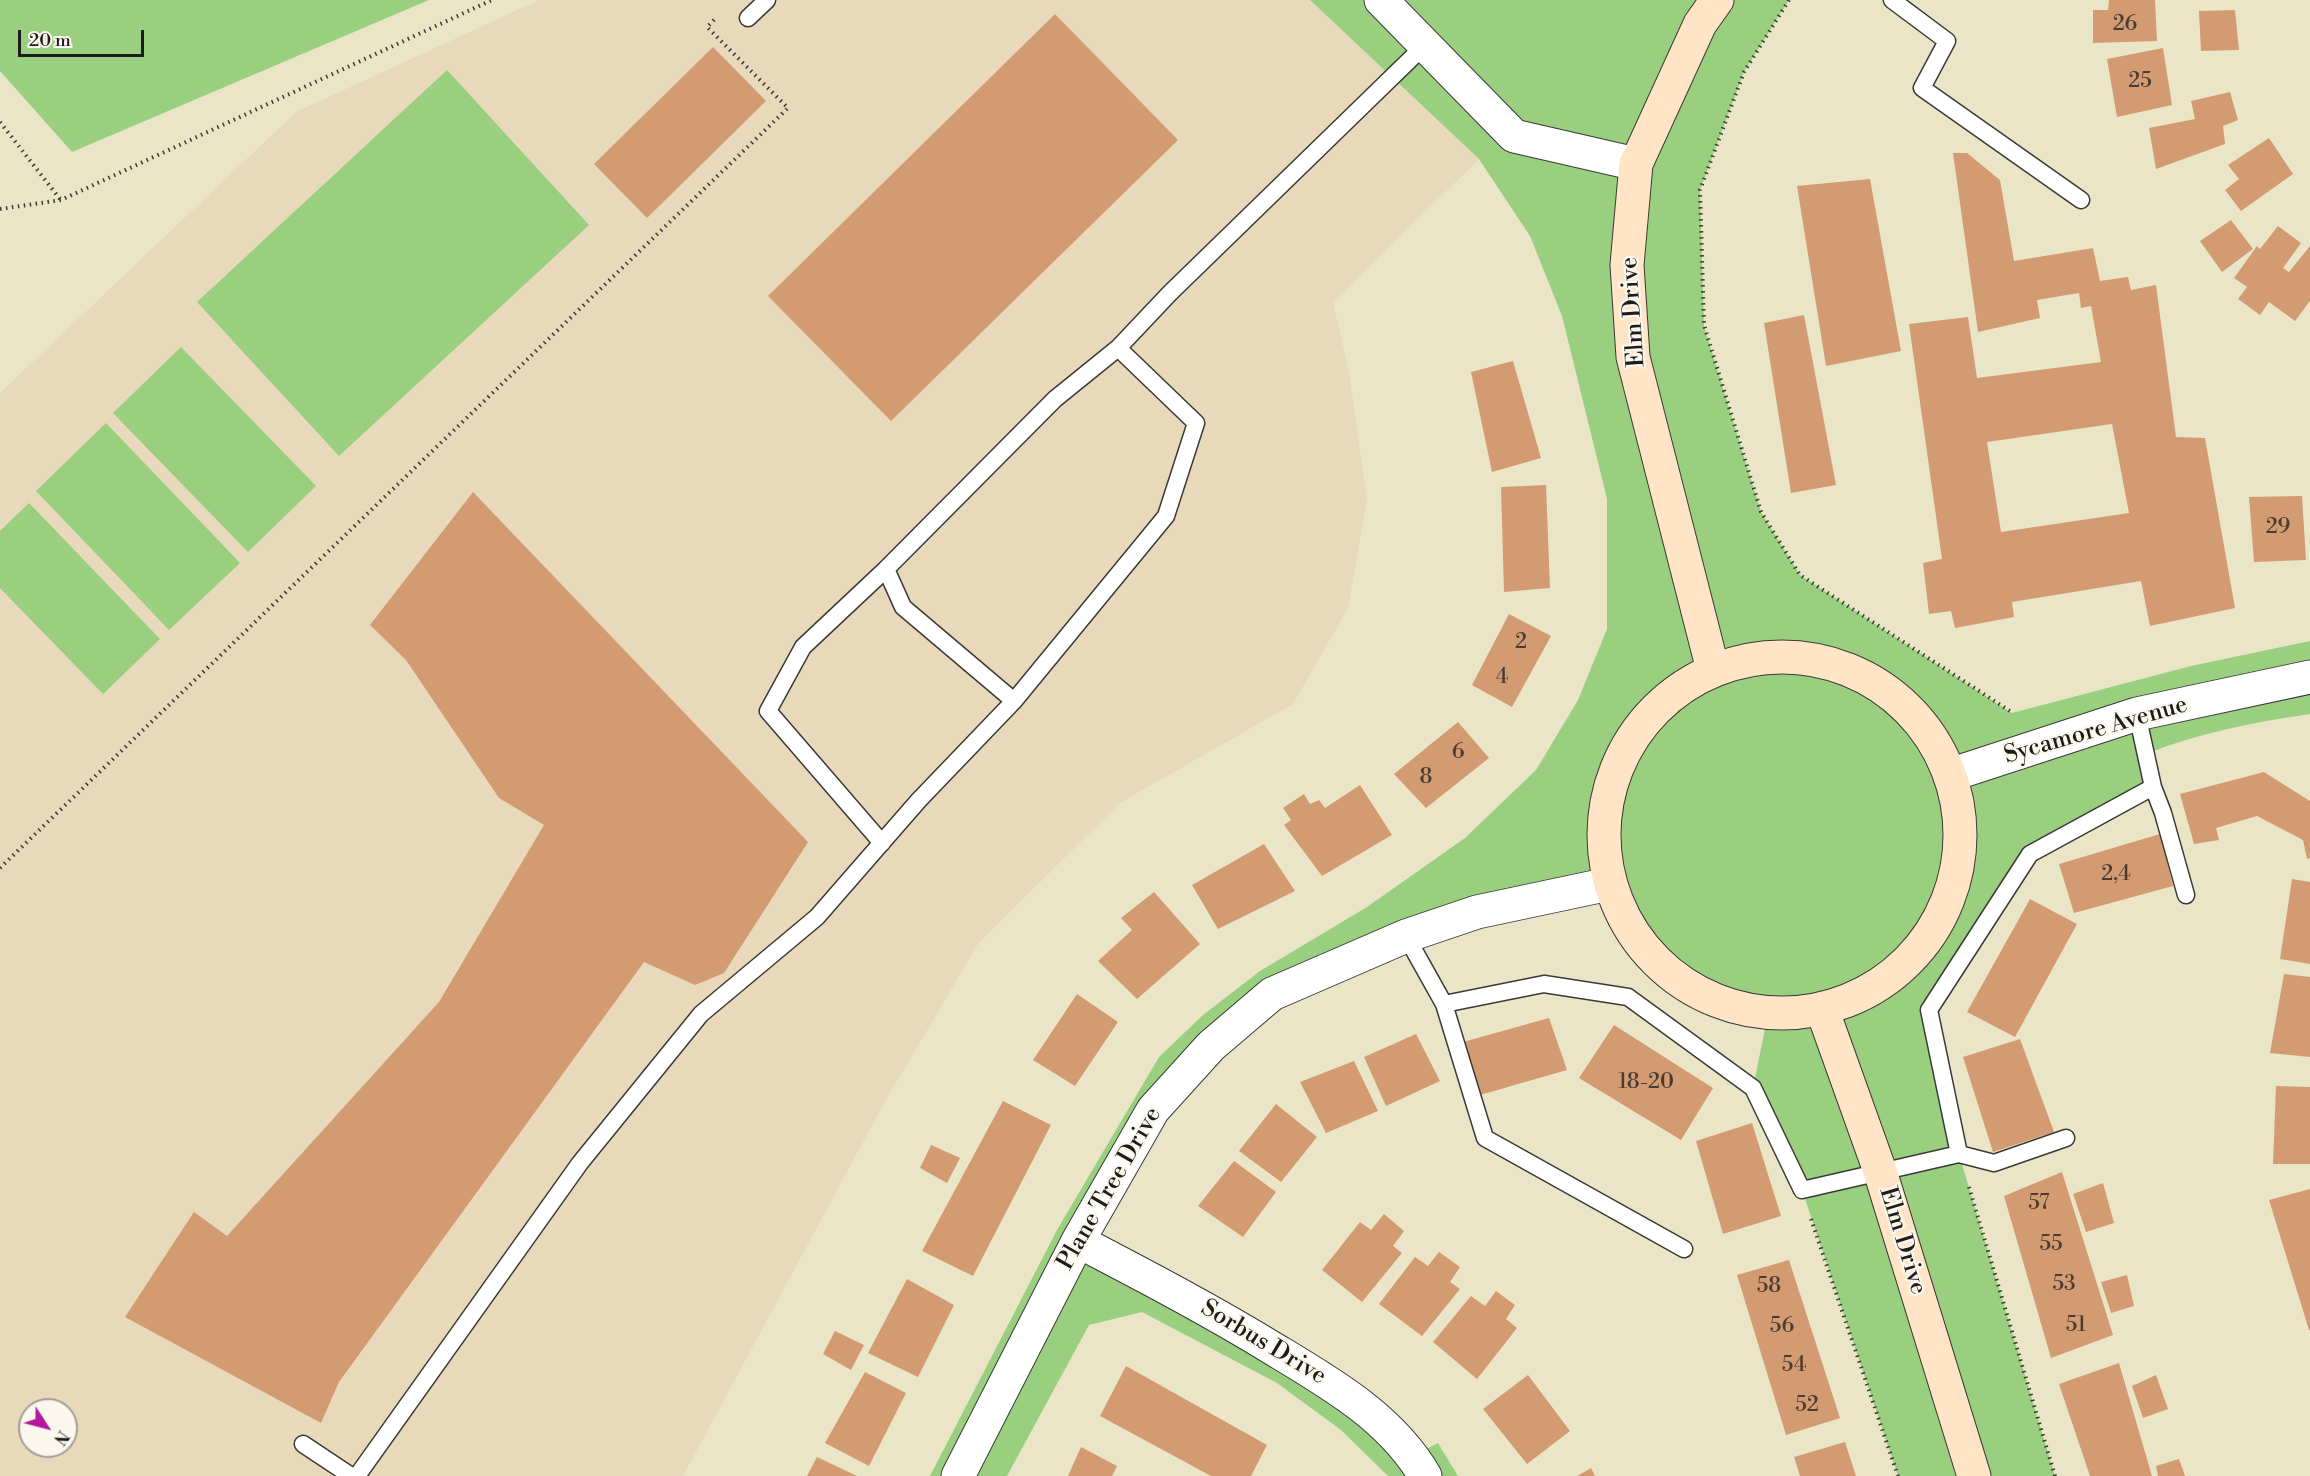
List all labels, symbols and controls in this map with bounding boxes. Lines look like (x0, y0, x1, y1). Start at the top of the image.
house number: 26 (2113, 12, 2137, 38)
scale bar (21, 18, 147, 56)
text: 20 m (29, 29, 71, 52)
house number: 25 (2128, 69, 2152, 95)
street label: Elm Drive (1616, 256, 1652, 368)
house number: 29 (2266, 515, 2290, 541)
house number: 2 (1515, 630, 1527, 656)
house number: 4 (1496, 665, 1508, 691)
street label: Sycamore Avenue (2001, 691, 2191, 771)
house number: 6 (1452, 740, 1464, 766)
house number: 8 (1420, 765, 1432, 791)
house number: 2,4 (2101, 862, 2131, 888)
house number: 18-20 (1618, 1070, 1674, 1096)
street label: Plane Tree Drive (1052, 1102, 1168, 1276)
street label: Elm Drive (1872, 1184, 1932, 1298)
house number: 57 (2028, 1191, 2050, 1217)
house number: 55 (2039, 1232, 2063, 1258)
house number: 53 (2052, 1272, 2076, 1298)
house number: 58 (1757, 1274, 1781, 1300)
street label: Sorbus Drive (1195, 1294, 1331, 1392)
house number: 51 (2066, 1313, 2086, 1339)
house number: 56 (1770, 1314, 1794, 1340)
house number: 54 (1782, 1353, 1806, 1379)
house number: 52 (1795, 1393, 1819, 1419)
north arrow (18, 1398, 78, 1458)
text: N (49, 1426, 73, 1448)

